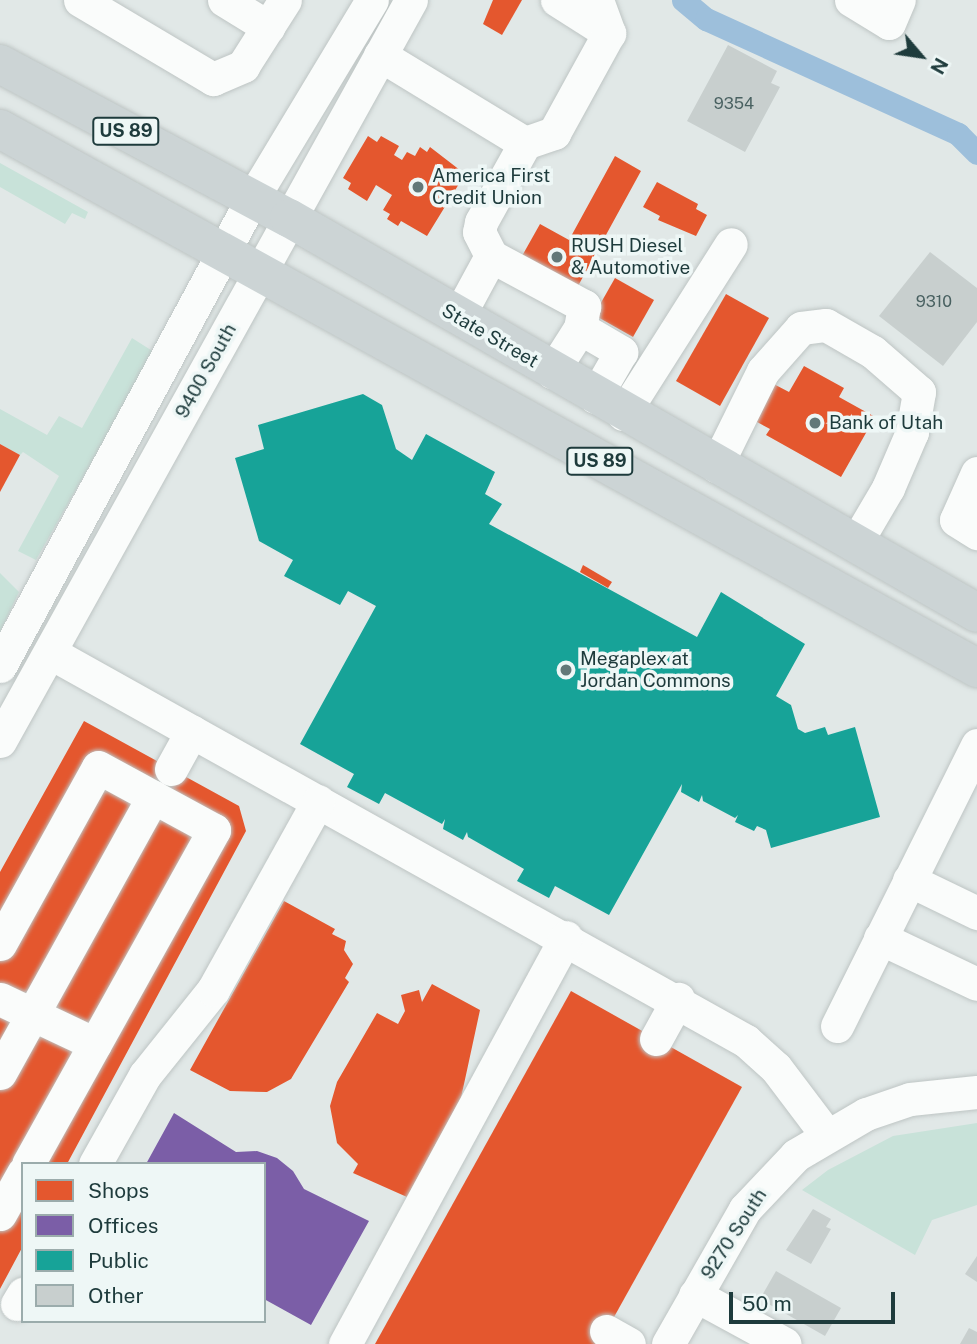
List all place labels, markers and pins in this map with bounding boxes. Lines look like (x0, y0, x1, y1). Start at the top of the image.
place label: America First Credit Union (432, 165, 550, 209)
marker: America First Credit Union (410, 179, 426, 195)
place label: RUSH Diesel & Automotive (571, 235, 690, 279)
marker: RUSH Diesel & Automotive (549, 249, 565, 265)
place label: Bank of Utah (829, 412, 943, 434)
marker: Bank of Utah (807, 415, 823, 431)
place label: Megaplex at Jordan Commons (580, 648, 731, 692)
marker: Megaplex at Jordan Commons (558, 662, 574, 678)

